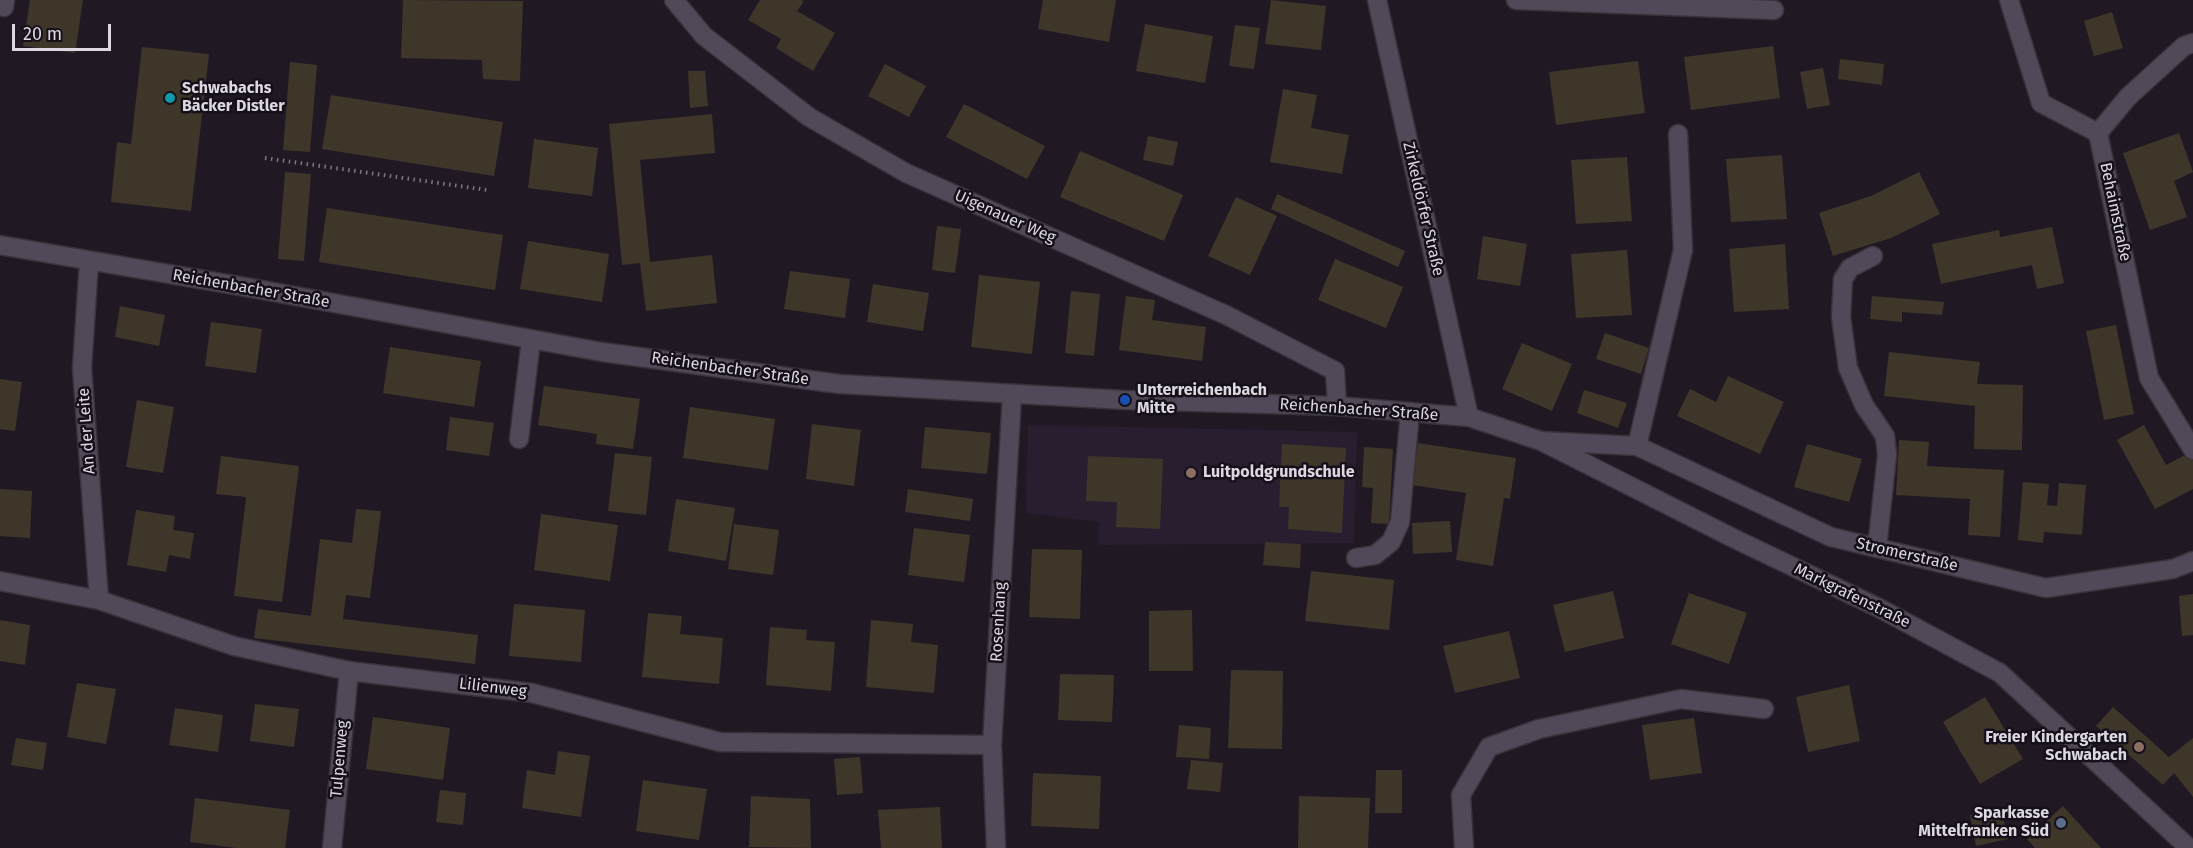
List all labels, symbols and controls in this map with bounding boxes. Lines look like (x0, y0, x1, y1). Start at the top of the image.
scale bar (15, 12, 114, 50)
text: 20 m (23, 23, 62, 45)
place label: Schwabachs Bäcker Distler (182, 79, 285, 117)
marker: Schwabachs Bäcker Distler (163, 91, 177, 105)
street label: Zirkeldörfer Straße (1398, 140, 1448, 278)
street label: Behaimstraße (2095, 161, 2135, 263)
street label: Uigenauer Weg (952, 186, 1058, 248)
street label: Reichenbacher Straße (171, 266, 331, 312)
street label: Reichenbacher Straße (650, 348, 810, 390)
place label: Unterreichenbach Mitte (1137, 381, 1267, 419)
street label: An der Leite (74, 387, 100, 475)
marker: Unterreichenbach Mitte (1118, 393, 1132, 407)
street label: Reichenbacher Straße (1279, 395, 1439, 425)
place label: Luitpoldgrundschule (1203, 463, 1354, 483)
marker: Luitpoldgrundschule (1184, 466, 1198, 480)
street label: Stromerstraße (1854, 534, 1960, 576)
street label: Markgrafenstraße (1791, 560, 1913, 632)
street label: Rosenhang (987, 581, 1011, 663)
street label: Lilienweg (458, 674, 528, 702)
street label: Tulpenweg (327, 719, 353, 799)
place label: Freier Kindergarten Schwabach (1985, 728, 2127, 766)
marker: Freier Kindergarten Schwabach (2132, 740, 2146, 754)
place label: Sparkasse Mittelfranken Süd (1918, 804, 2049, 842)
marker: Sparkasse Mittelfranken Süd (2054, 816, 2068, 830)

